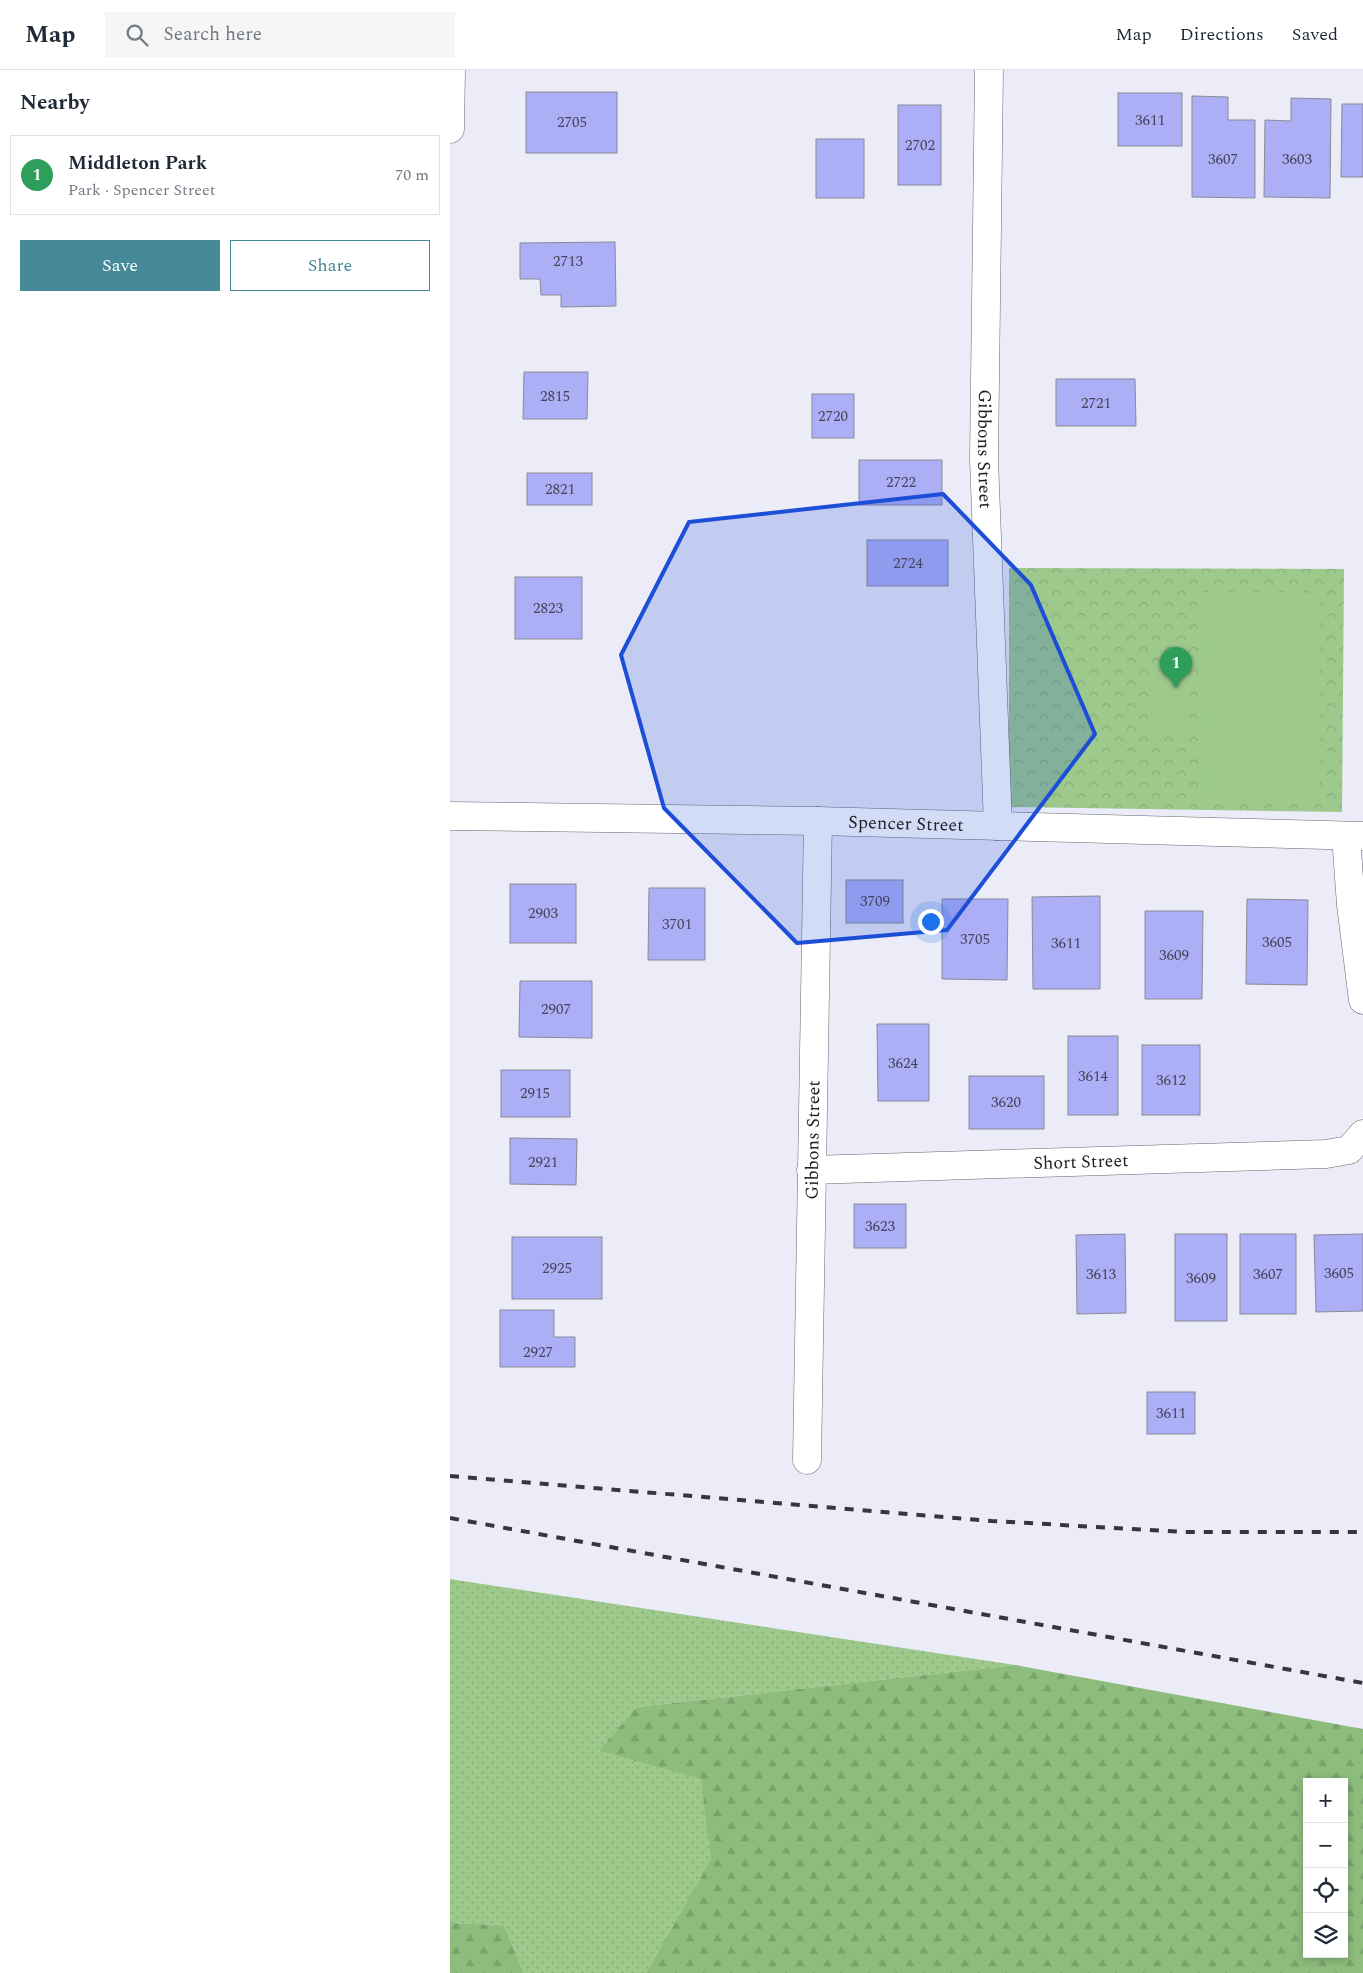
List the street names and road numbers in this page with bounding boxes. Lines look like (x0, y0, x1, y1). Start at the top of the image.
street label: Gibbons Street (970, 389, 999, 509)
street label: Spencer Street (848, 808, 964, 839)
street label: Gibbons Street (798, 1080, 827, 1200)
street label: Short Street (1033, 1147, 1129, 1177)

